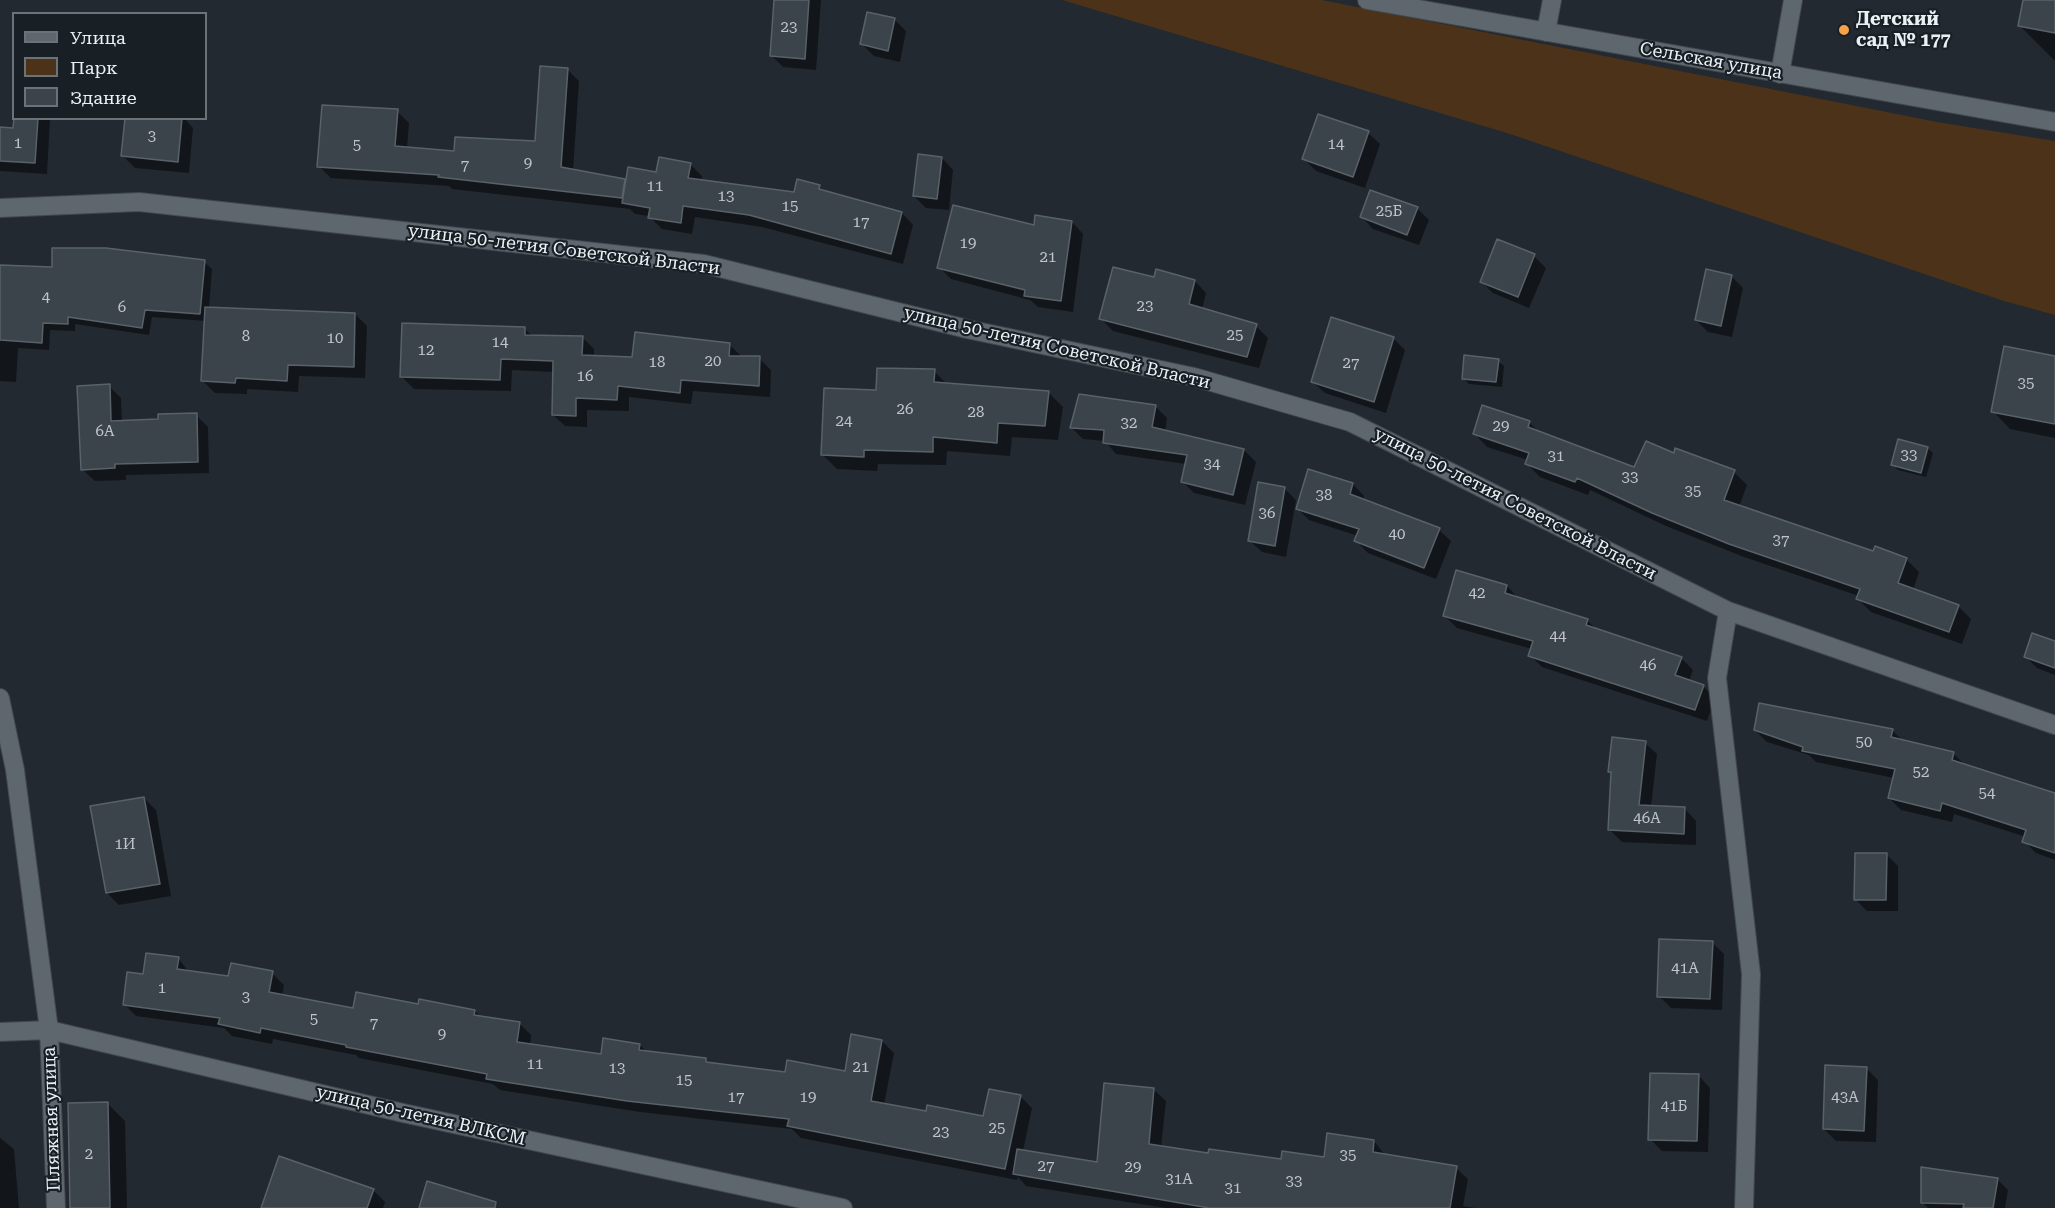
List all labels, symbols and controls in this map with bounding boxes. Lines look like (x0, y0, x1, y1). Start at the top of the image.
place label: Детский сад № 177 (1856, 9, 1951, 52)
legend (12, 12, 207, 120)
house number: 23 (781, 19, 797, 37)
marker: Детский сад № 177 (1837, 23, 1851, 37)
text: Улица (70, 27, 126, 48)
street label: Сельская улица (1638, 38, 1784, 84)
text: Парк (70, 57, 118, 78)
text: Здание (70, 87, 137, 108)
house number: 3 (148, 128, 156, 146)
house number: 1 (14, 135, 22, 153)
house number: 14 (1328, 136, 1344, 154)
house number: 5 (353, 137, 361, 155)
house number: 9 (524, 155, 532, 173)
house number: 7 (461, 157, 469, 175)
house number: 11 (647, 178, 663, 196)
house number: 13 (718, 188, 734, 206)
house number: 15 (782, 198, 798, 216)
house number: 25Б (1376, 203, 1402, 221)
house number: 17 (853, 214, 869, 232)
street label: улица 50-летия Советской Власти (407, 220, 721, 280)
house number: 19 (960, 235, 976, 253)
house number: 21 (1040, 249, 1056, 267)
house number: 4 (42, 289, 50, 307)
house number: 23 (1137, 298, 1153, 316)
house number: 6 (118, 299, 126, 317)
street label: улица 50-летия Советской Власти (902, 302, 1212, 394)
house number: 25 (1227, 327, 1243, 345)
house number: 8 (242, 328, 250, 346)
house number: 10 (327, 330, 343, 348)
house number: 14 (492, 334, 508, 352)
house number: 12 (418, 342, 434, 360)
house number: 20 (705, 353, 721, 371)
house number: 18 (649, 354, 665, 372)
house number: 27 (1343, 355, 1359, 373)
house number: 16 (577, 368, 593, 386)
house number: 35 (2018, 375, 2034, 393)
house number: 26 (897, 401, 913, 419)
house number: 28 (968, 404, 984, 422)
house number: 24 (836, 413, 852, 431)
house number: 32 (1121, 415, 1137, 433)
house number: 29 (1493, 418, 1509, 436)
house number: 6А (96, 423, 114, 441)
street label: улица 50-летия Советской Власти (1370, 423, 1660, 585)
house number: 33 (1901, 447, 1917, 465)
house number: 31 (1548, 448, 1564, 466)
house number: 34 (1204, 456, 1220, 474)
house number: 33 (1622, 469, 1638, 487)
house number: 35 (1685, 483, 1701, 501)
house number: 38 (1316, 487, 1332, 505)
house number: 36 (1259, 505, 1275, 523)
house number: 40 (1389, 526, 1405, 544)
house number: 37 (1773, 532, 1789, 550)
house number: 42 (1469, 585, 1485, 603)
house number: 44 (1550, 628, 1566, 646)
house number: 46 (1640, 657, 1656, 675)
house number: 50 (1856, 734, 1872, 752)
house number: 52 (1913, 764, 1929, 782)
house number: 54 (1979, 785, 1995, 803)
house number: 46А (1633, 810, 1661, 828)
house number: 1И (114, 836, 136, 854)
house number: 41А (1671, 960, 1699, 978)
house number: 1 (158, 980, 166, 998)
house number: 3 (242, 989, 250, 1007)
house number: 5 (310, 1011, 318, 1029)
house number: 7 (370, 1015, 378, 1033)
house number: 9 (438, 1026, 446, 1044)
street label: Пляжная улица (39, 1046, 65, 1192)
house number: 11 (527, 1056, 543, 1074)
house number: 21 (853, 1059, 869, 1077)
house number: 13 (609, 1060, 625, 1078)
house number: 15 (676, 1072, 692, 1090)
street label: улица 50-летия ВЛКСМ (314, 1081, 528, 1151)
house number: 17 (728, 1089, 744, 1107)
house number: 19 (800, 1089, 816, 1107)
house number: 43А (1831, 1089, 1859, 1107)
house number: 41Б (1661, 1098, 1687, 1116)
house number: 25 (989, 1120, 1005, 1138)
house number: 23 (933, 1124, 949, 1142)
house number: 2 (85, 1146, 93, 1164)
house number: 35 (1340, 1147, 1356, 1165)
house number: 27 (1038, 1158, 1054, 1176)
house number: 29 (1125, 1159, 1141, 1177)
house number: 31А (1165, 1171, 1193, 1189)
house number: 33 (1286, 1173, 1302, 1191)
house number: 31 (1225, 1180, 1241, 1198)

